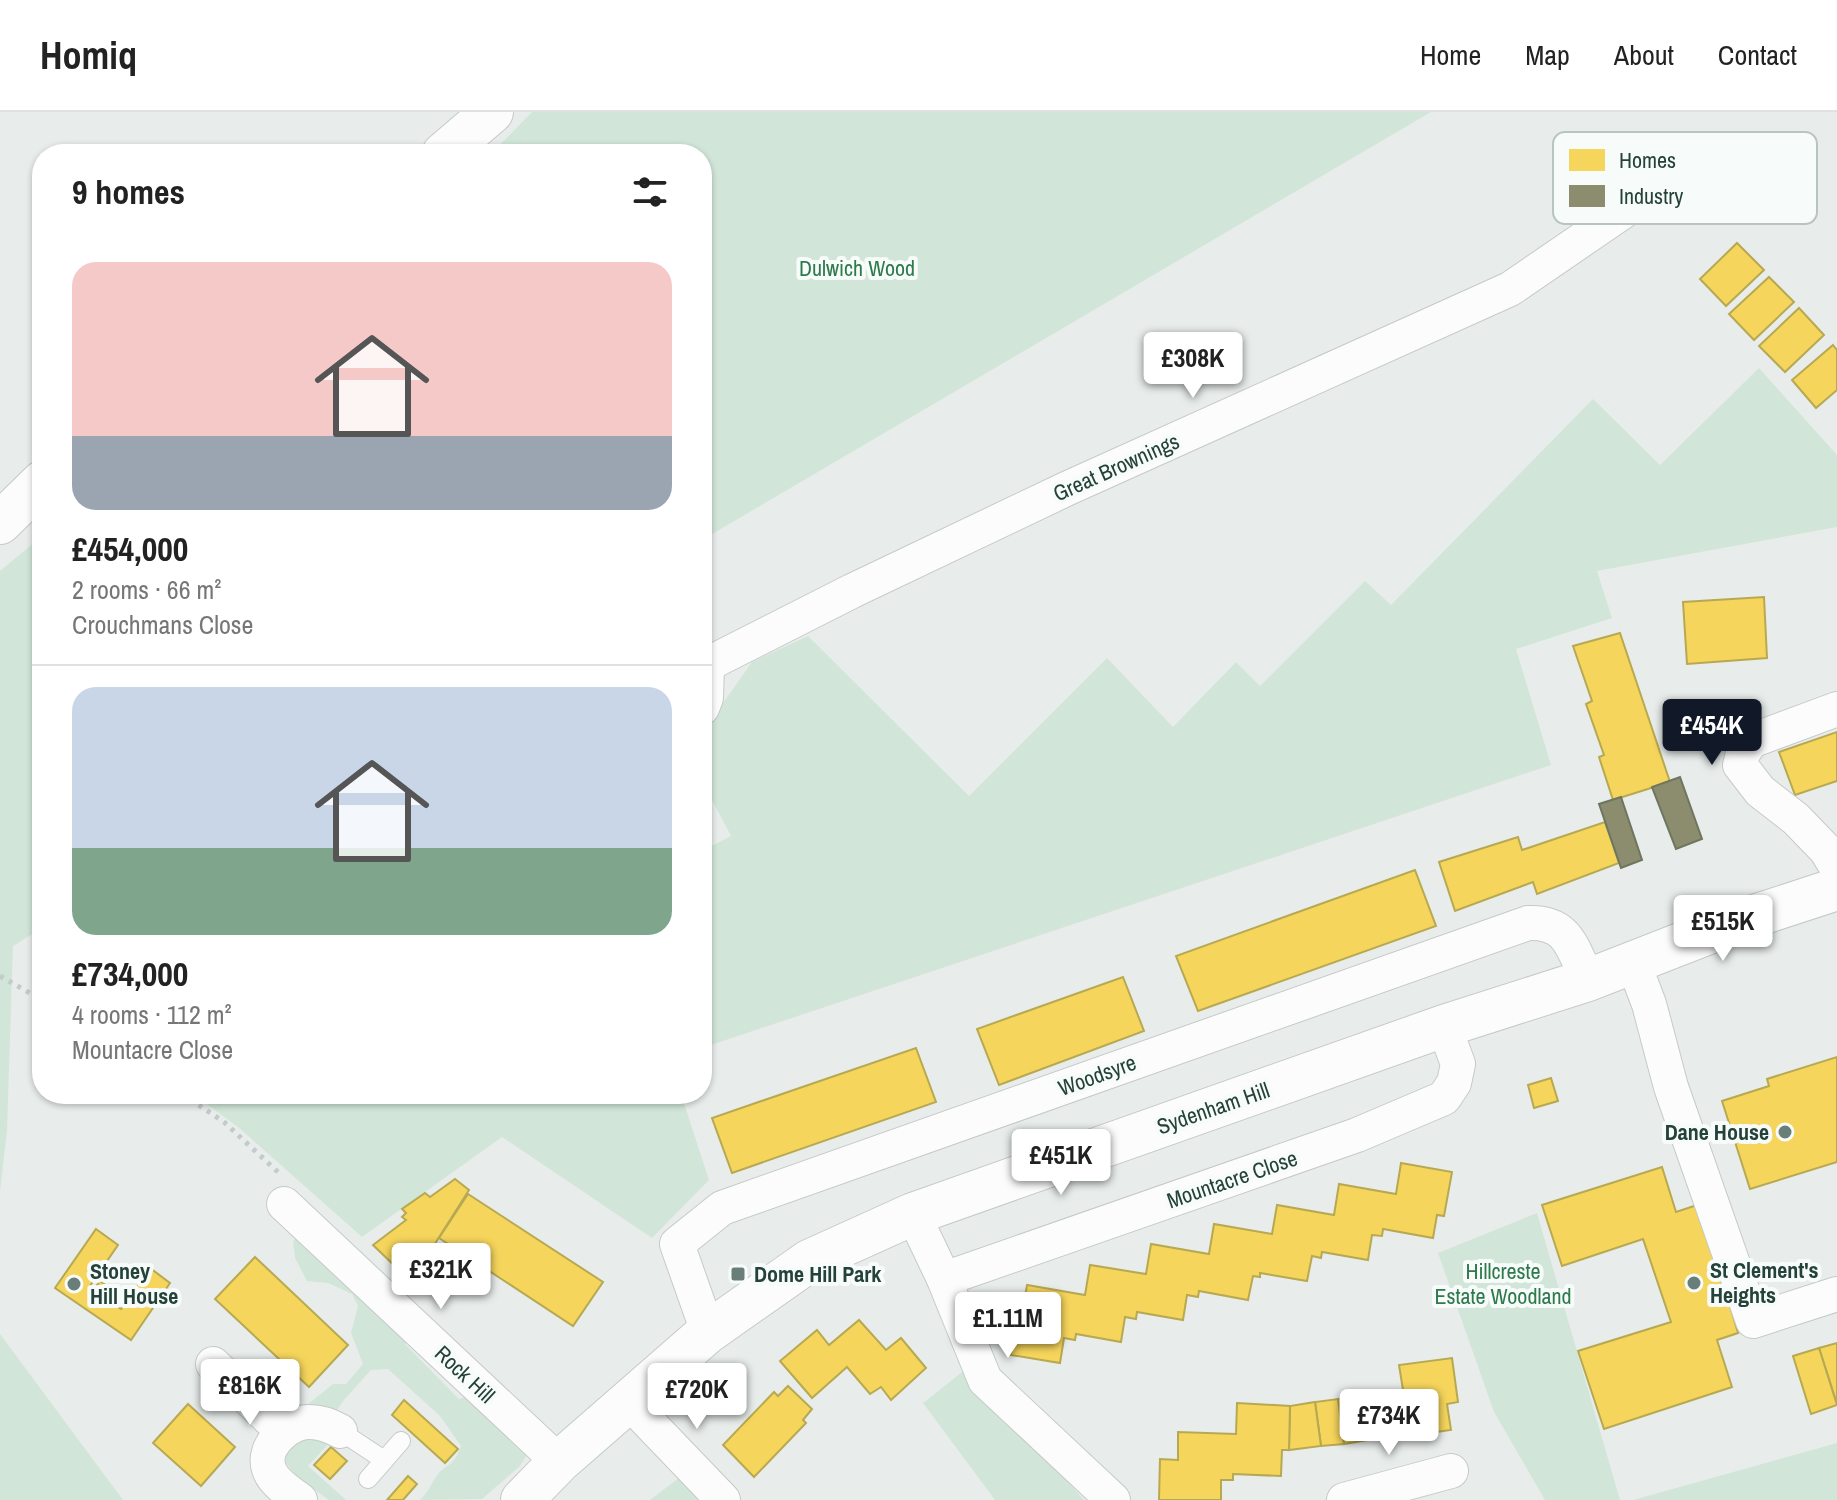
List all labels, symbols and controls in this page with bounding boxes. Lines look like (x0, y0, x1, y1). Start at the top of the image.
text: Homiq (40, 30, 137, 81)
text: Home (1420, 36, 1481, 74)
text: Map (1525, 36, 1570, 74)
text: About (1614, 36, 1674, 74)
text: Contact (1718, 36, 1797, 74)
legend (1553, 132, 1817, 224)
text: Homes (1619, 145, 1676, 175)
text: 9 homes (72, 169, 185, 215)
icon: filters (628, 170, 672, 214)
text: Industry (1619, 181, 1683, 211)
park label: Dulwich Wood (799, 253, 915, 283)
icon: home (300, 314, 444, 458)
pin: £308K (1137, 332, 1249, 400)
text: £308K (1162, 340, 1224, 375)
street label: Great Brownings (1048, 426, 1184, 508)
text: £454,000 (72, 526, 188, 572)
text: 2 rooms · 66 m² (72, 572, 221, 607)
text: Crouchmans Close (72, 607, 253, 642)
pin: £454K (1656, 699, 1768, 767)
text: £454K (1681, 707, 1743, 742)
icon: home (300, 739, 444, 883)
pin: £515K (1667, 895, 1779, 963)
text: £515K (1692, 903, 1754, 938)
text: £734,000 (72, 951, 188, 997)
text: 4 rooms · 112 m² (72, 997, 232, 1032)
text: Mountacre Close (72, 1032, 233, 1067)
street label: Woodsyre (1054, 1047, 1140, 1103)
street label: Sydenham Hill (1153, 1075, 1273, 1141)
place label: Dane House (1665, 1117, 1769, 1147)
marker: Dane House (1776, 1123, 1794, 1141)
pin: £451K (1005, 1129, 1117, 1197)
text: £451K (1030, 1137, 1092, 1172)
street label: Mountacre Close (1163, 1143, 1301, 1215)
pin: £321K (385, 1243, 497, 1311)
text: £321K (410, 1251, 472, 1286)
place label: St Clement's Heights (1710, 1255, 1819, 1310)
place label: Stoney Hill House (90, 1256, 178, 1311)
park label: Hillcreste Estate Woodland (1434, 1256, 1572, 1311)
place label: Dome Hill Park (754, 1259, 882, 1289)
marker: Dome Hill Park (729, 1265, 747, 1283)
marker: St Clement's Heights (1685, 1274, 1703, 1292)
marker: Stoney Hill House (65, 1275, 83, 1293)
pin: £1.11M (943, 1292, 1073, 1360)
text: £1.11M (973, 1300, 1043, 1335)
street label: Rock Hill (428, 1338, 502, 1410)
pin: £816K (194, 1359, 306, 1427)
pin: £720K (641, 1363, 753, 1431)
text: £816K (219, 1367, 281, 1402)
text: £720K (666, 1371, 728, 1406)
pin: £734K (1333, 1389, 1445, 1457)
text: £734K (1358, 1397, 1420, 1432)

